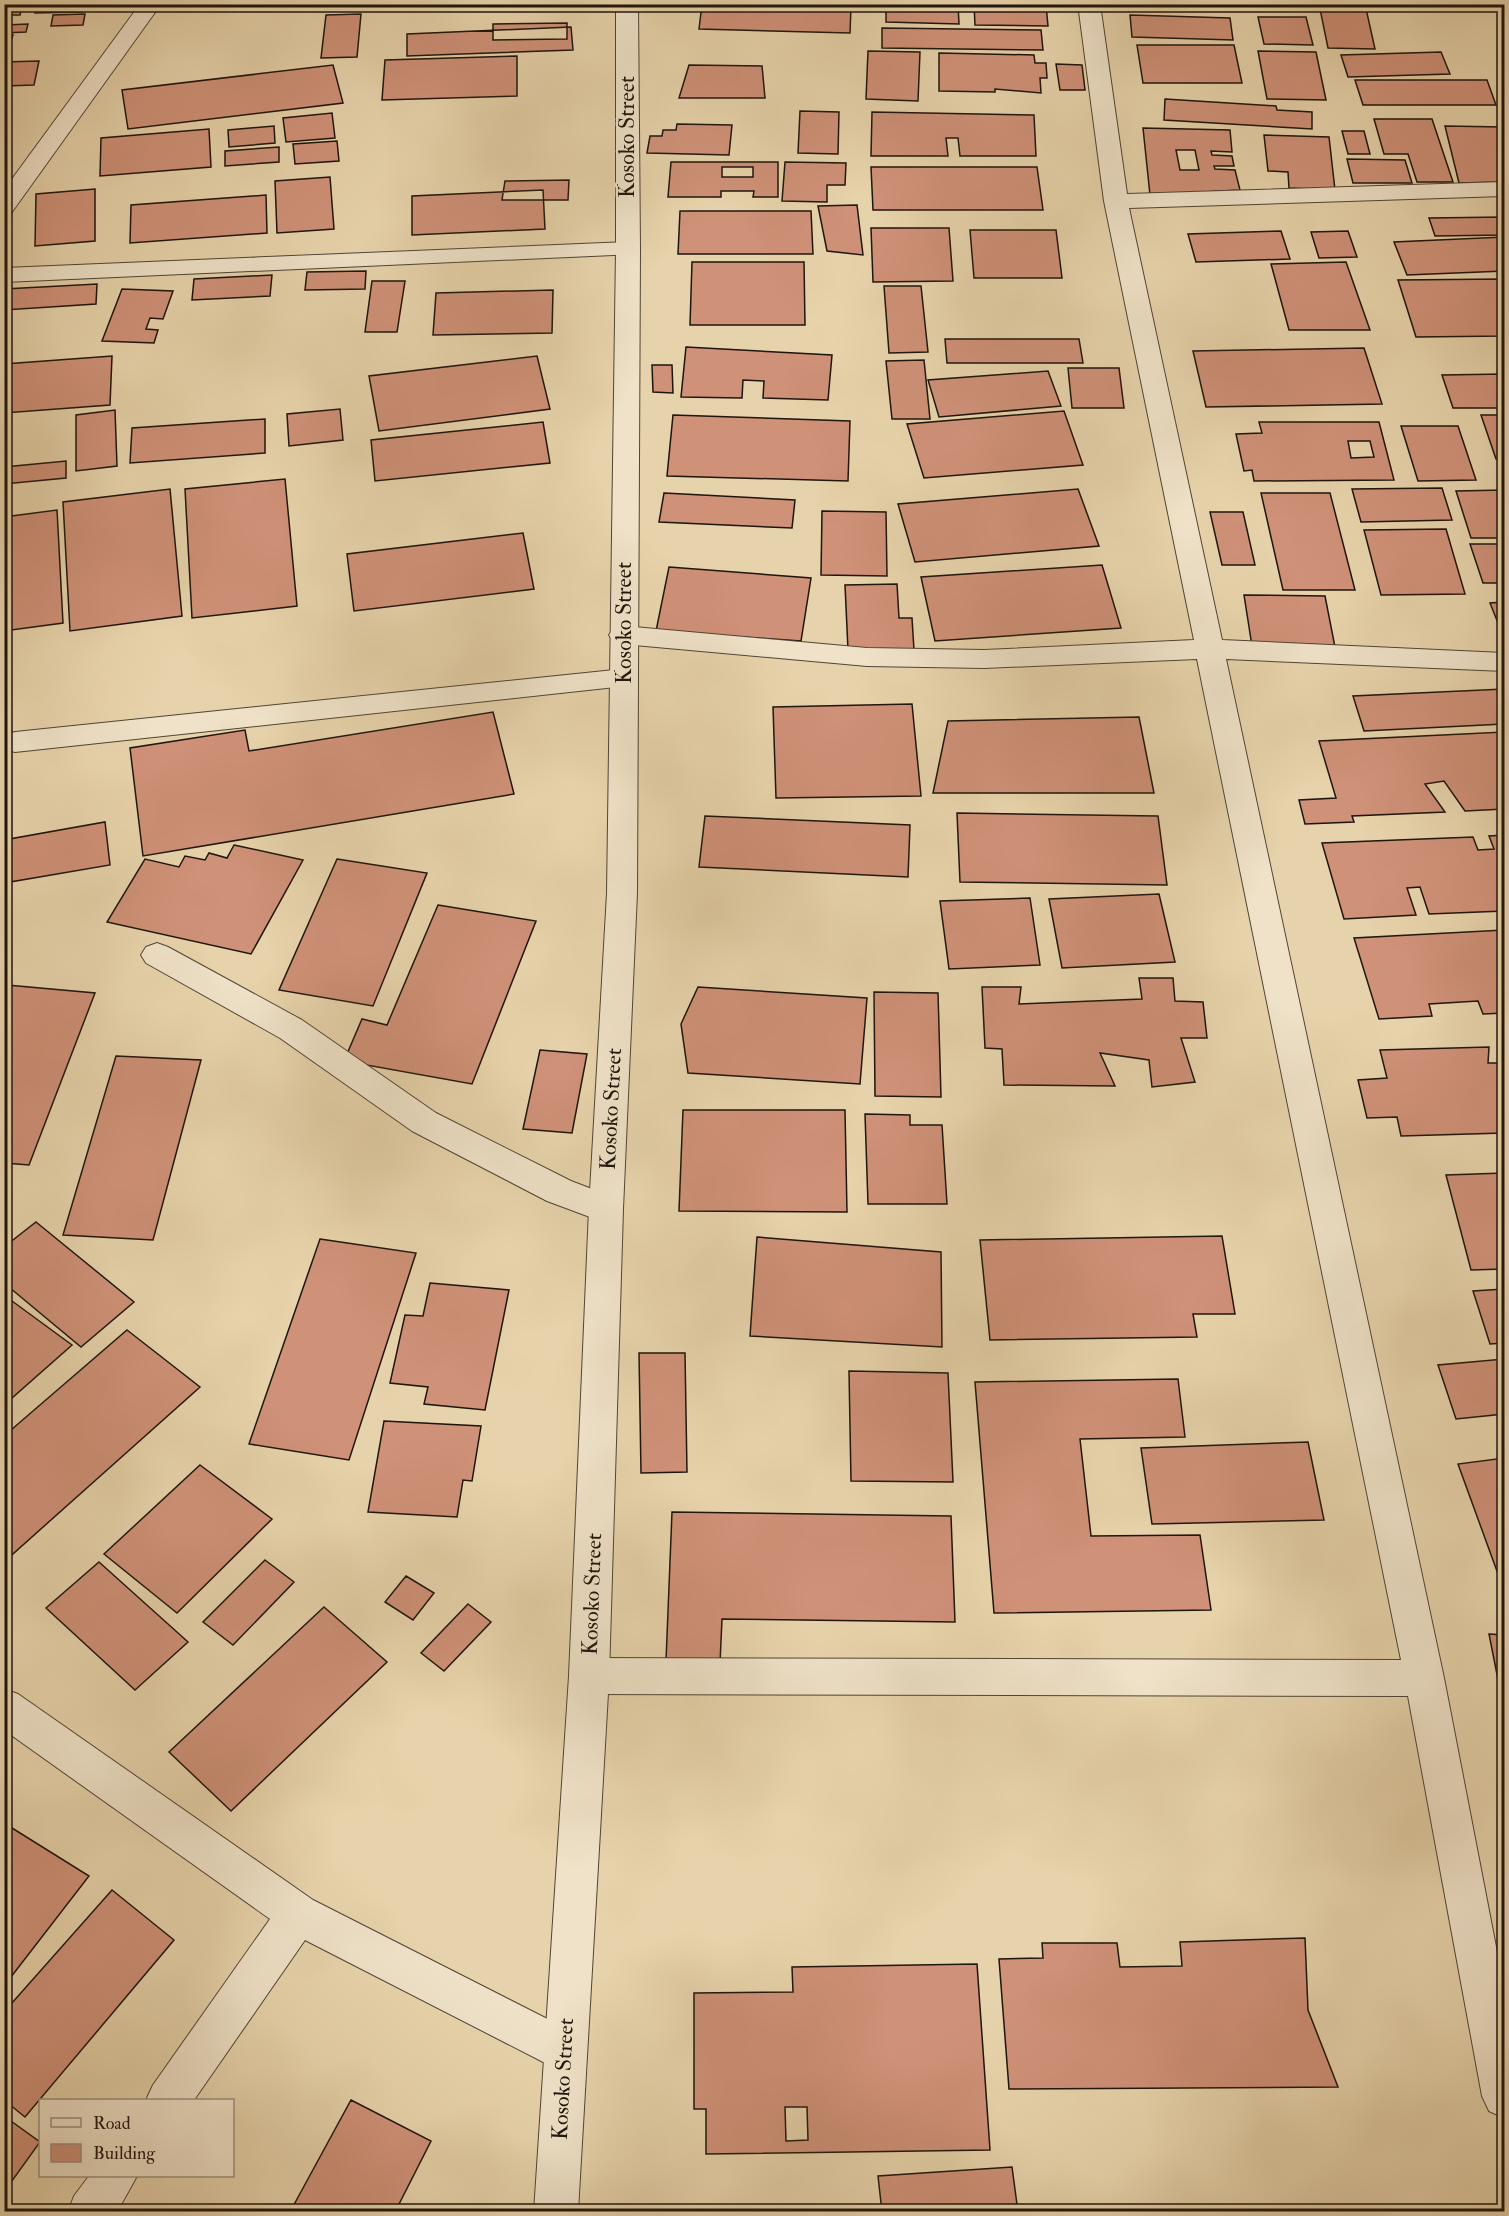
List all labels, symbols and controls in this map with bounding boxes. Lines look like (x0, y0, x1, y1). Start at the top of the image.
street label: Kosoko Street (613, 76, 641, 198)
street label: Kosoko Street (610, 562, 638, 684)
street label: Kosoko Street (594, 1047, 628, 1171)
street label: Kosoko Street (576, 1533, 608, 1655)
street label: Kosoko Street (546, 2017, 580, 2141)
legend (39, 2099, 234, 2177)
text: Road (93, 2112, 131, 2135)
text: Building (93, 2142, 156, 2165)

